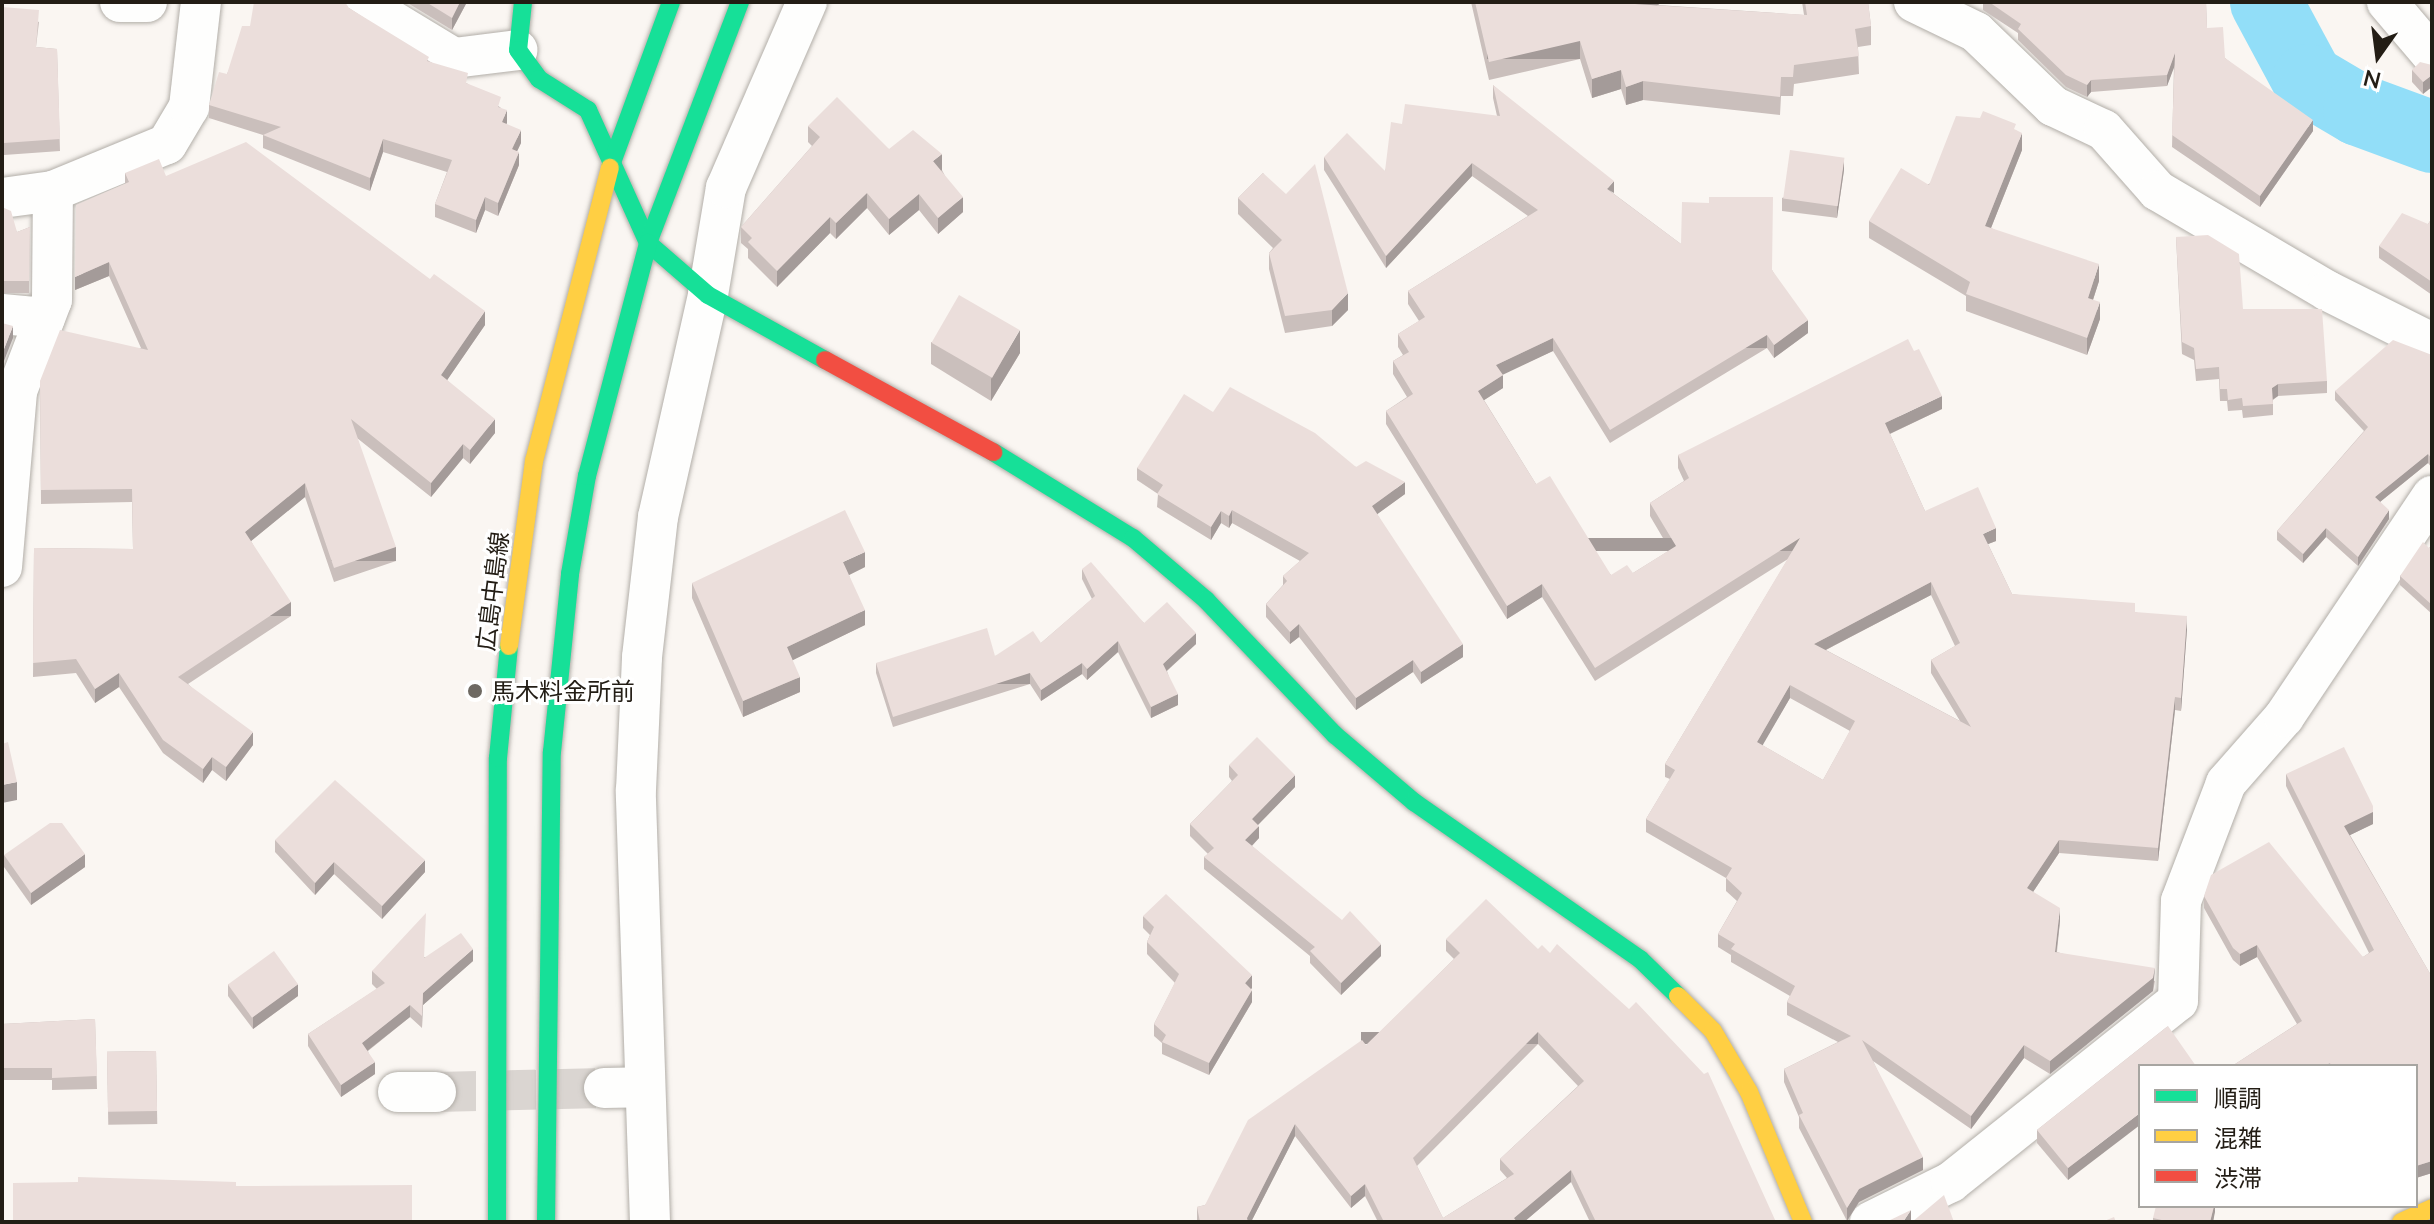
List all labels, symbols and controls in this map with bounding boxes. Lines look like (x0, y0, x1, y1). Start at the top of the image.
north arrow (2338, 16, 2418, 96)
text: N (2361, 65, 2384, 95)
street label: 広島中島線 (470, 530, 514, 652)
place label: 馬木料金所前 (491, 677, 635, 705)
marker: 馬木料金所前 (466, 682, 484, 700)
legend (2138, 1064, 2418, 1208)
text: 順調 (2214, 1083, 2262, 1112)
text: 混雑 (2214, 1123, 2262, 1152)
text: 渋滞 (2214, 1163, 2262, 1192)

